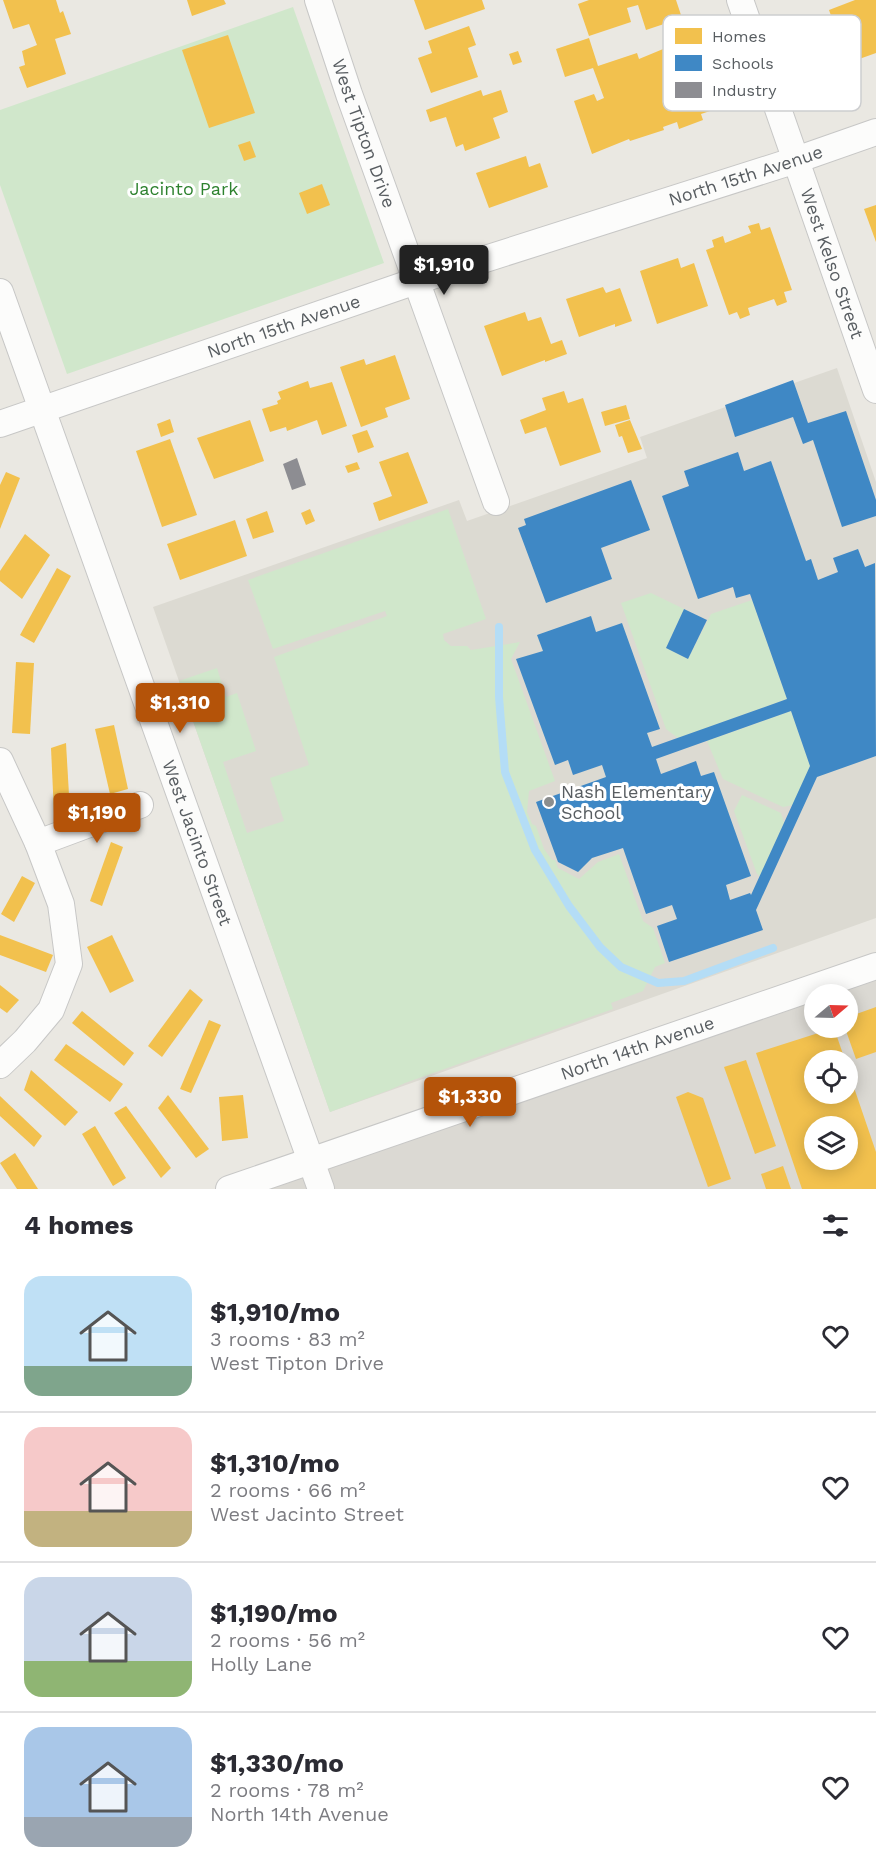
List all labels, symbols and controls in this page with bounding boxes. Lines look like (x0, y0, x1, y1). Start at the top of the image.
legend (663, 15, 861, 111)
text: Homes (712, 27, 766, 46)
text: Schools (712, 54, 774, 73)
street label: West Tipton Drive (328, 56, 400, 211)
text: Industry (712, 81, 777, 100)
street label: North 15th Avenue (666, 141, 825, 210)
park label: Jacinto Park (129, 178, 239, 199)
street label: West Kelso Street (796, 185, 868, 342)
pin: $1,910 (395, 245, 493, 296)
text: $1,910 (413, 252, 475, 276)
street label: North 15th Avenue (204, 290, 363, 362)
pin: $1,310 (131, 683, 229, 734)
text: $1,310 (150, 690, 210, 714)
street label: West Jacinto Street (158, 757, 237, 929)
place label: Nash Elementary School (561, 781, 712, 823)
pin: $1,190 (48, 793, 146, 844)
marker: Nash Elementary School (542, 795, 556, 809)
text: $1,190 (67, 800, 127, 824)
north arrow (804, 984, 858, 1038)
map controls (804, 984, 858, 1170)
street label: North 14th Avenue (558, 1012, 717, 1084)
button: locate (804, 1050, 858, 1104)
pin: $1,330 (421, 1077, 519, 1128)
text: $1,330 (438, 1084, 502, 1108)
button: layers (804, 1116, 858, 1170)
icon: filters (819, 1209, 852, 1242)
text: 4 homes (24, 1210, 133, 1240)
text: $1,910/mo (210, 1297, 340, 1327)
icon: home (72, 1300, 144, 1372)
icon: heart (819, 1320, 852, 1353)
text: 3 rooms · 83 m² (210, 1327, 365, 1351)
text: West Tipton Drive (210, 1351, 384, 1375)
text: $1,310/mo (210, 1448, 340, 1478)
icon: home (72, 1451, 144, 1523)
icon: heart (819, 1471, 852, 1504)
text: 2 rooms · 66 m² (210, 1478, 366, 1502)
text: West Jacinto Street (210, 1502, 404, 1526)
text: $1,190/mo (210, 1598, 337, 1628)
icon: home (72, 1601, 144, 1673)
icon: heart (819, 1621, 852, 1654)
text: 2 rooms · 56 m² (210, 1628, 365, 1652)
text: Holly Lane (210, 1652, 312, 1676)
text: $1,330/mo (210, 1748, 344, 1778)
icon: home (72, 1751, 144, 1823)
icon: heart (819, 1771, 852, 1804)
text: 2 rooms · 78 m² (210, 1778, 364, 1802)
text: North 14th Avenue (210, 1802, 389, 1826)

